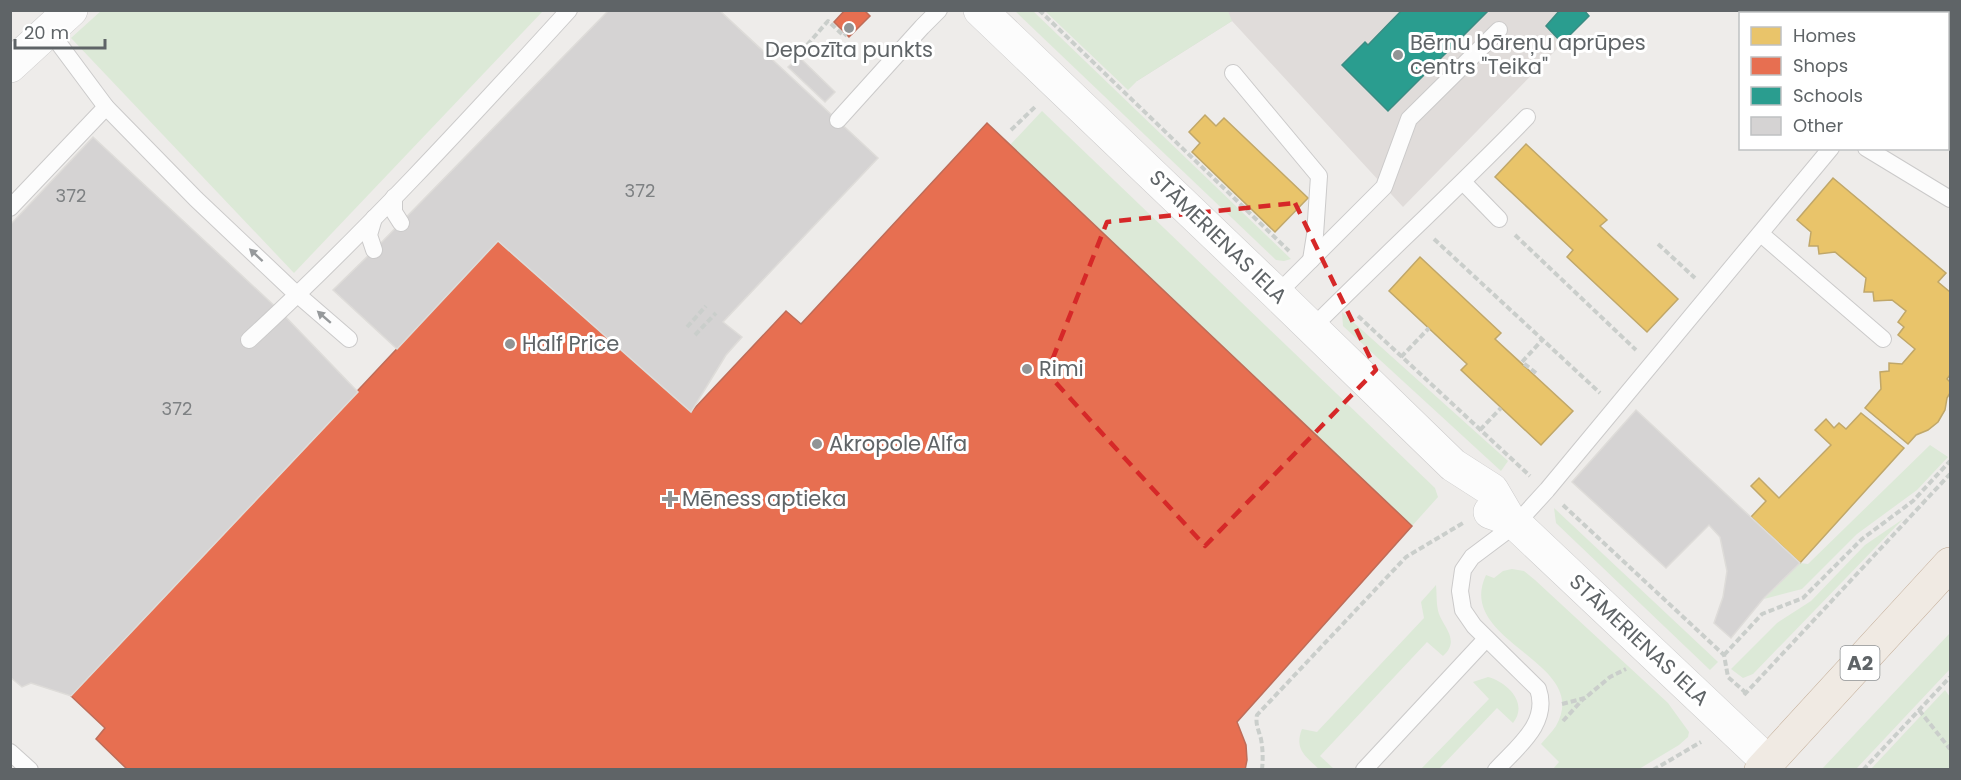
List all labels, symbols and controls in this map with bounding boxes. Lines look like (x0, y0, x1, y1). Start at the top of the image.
scale bar (15, 12, 105, 50)
legend (1739, 12, 1949, 150)
text: 20 m (24, 20, 69, 45)
marker: Depozīta punkts (842, 21, 856, 35)
text: Homes (1793, 23, 1856, 48)
place label: Bērnu bāreņu aprūpes centrs "Teika" (1410, 28, 1646, 81)
place label: Depozīta punkts (765, 35, 933, 64)
marker: Bērnu bāreņu aprūpes centrs "Teika" (1391, 48, 1405, 62)
text: Shops (1793, 53, 1848, 78)
text: Schools (1793, 83, 1863, 108)
text: Other (1793, 113, 1843, 138)
street label: STĀMERIENAS IELA (1143, 163, 1294, 310)
house number: 372 (625, 178, 655, 203)
house number: 372 (56, 183, 86, 208)
one-way arrow (249, 249, 263, 263)
one-way arrow (317, 311, 332, 324)
place label: Half Price (522, 329, 619, 358)
marker: Half Price (503, 337, 517, 351)
place label: Rimi (1039, 354, 1084, 383)
marker: Rimi (1020, 362, 1034, 376)
house number: 372 (162, 396, 192, 421)
place label: Akropole Alfa (829, 429, 967, 458)
marker: Akropole Alfa (810, 437, 824, 451)
place label: Mēness aptieka (682, 484, 846, 513)
marker: Mēness aptieka (663, 492, 677, 506)
street label: STĀMERIENAS IELA (1563, 567, 1716, 712)
road number: A2 (1840, 646, 1880, 680)

